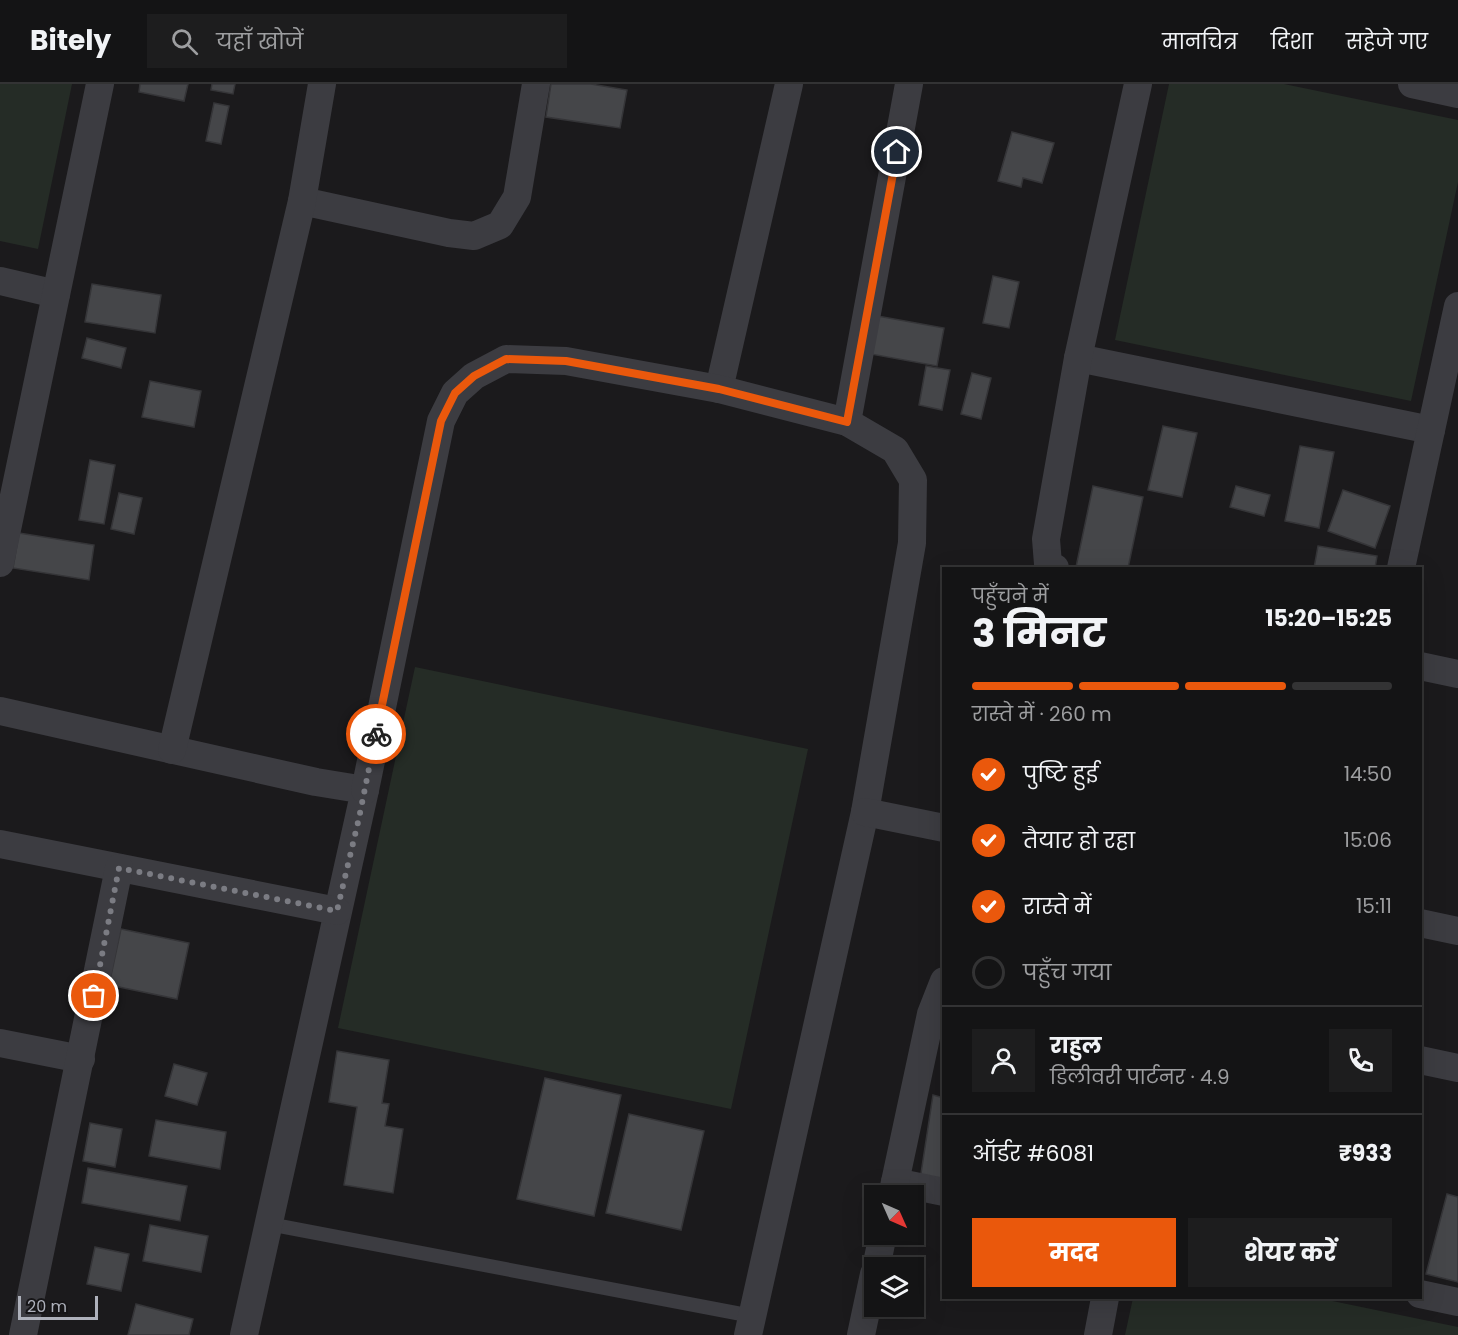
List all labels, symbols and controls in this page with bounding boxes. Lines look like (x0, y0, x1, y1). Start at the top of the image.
search box (147, 14, 567, 68)
text: Bitely (30, 21, 111, 60)
icon: search (168, 25, 201, 58)
text: यहाँ खोजें (216, 26, 303, 57)
text: मानचित्र (1162, 27, 1238, 56)
text: दिशा (1271, 27, 1313, 56)
text: सहेजे गए (1346, 27, 1428, 56)
pin (871, 126, 922, 177)
icon: home (880, 135, 913, 168)
text: पहुँचने में (972, 582, 1048, 610)
text: 15:20–15:25 (1265, 603, 1392, 634)
text: 3 मिनट (972, 606, 1106, 661)
text: रास्ते में · 260 m (972, 700, 1112, 728)
courier (346, 704, 406, 764)
icon: bike (360, 718, 393, 751)
icon: check (972, 758, 1005, 791)
text: पुष्टि हुई (1023, 759, 1098, 790)
text: 14:50 (1344, 760, 1392, 788)
icon: check (972, 824, 1005, 857)
text: तैयार हो रहा (1023, 825, 1135, 856)
text: 15:06 (1344, 826, 1392, 854)
icon: check (972, 890, 1005, 923)
text: रास्ते में (1023, 891, 1091, 922)
text: 15:11 (1356, 892, 1392, 920)
text: पहुँच गया (1023, 957, 1111, 988)
pin (68, 970, 119, 1021)
icon: bag (77, 979, 110, 1012)
button: person (972, 1029, 1035, 1092)
button: phone (1329, 1029, 1392, 1092)
text: राहुल (1050, 1030, 1102, 1061)
text: डिलीवरी पार्टनर · 4.9 (1050, 1063, 1229, 1091)
text: ऑर्डर #6081 (972, 1138, 1094, 1169)
text: ₹933 (1339, 1138, 1392, 1169)
north arrow (864, 1185, 924, 1245)
map controls (864, 1185, 924, 1317)
button: मदद (972, 1218, 1176, 1287)
button: शेयर करें (1188, 1218, 1392, 1287)
button: layers (864, 1257, 924, 1317)
scale bar (18, 1293, 98, 1320)
text: 20 m (27, 1295, 67, 1318)

